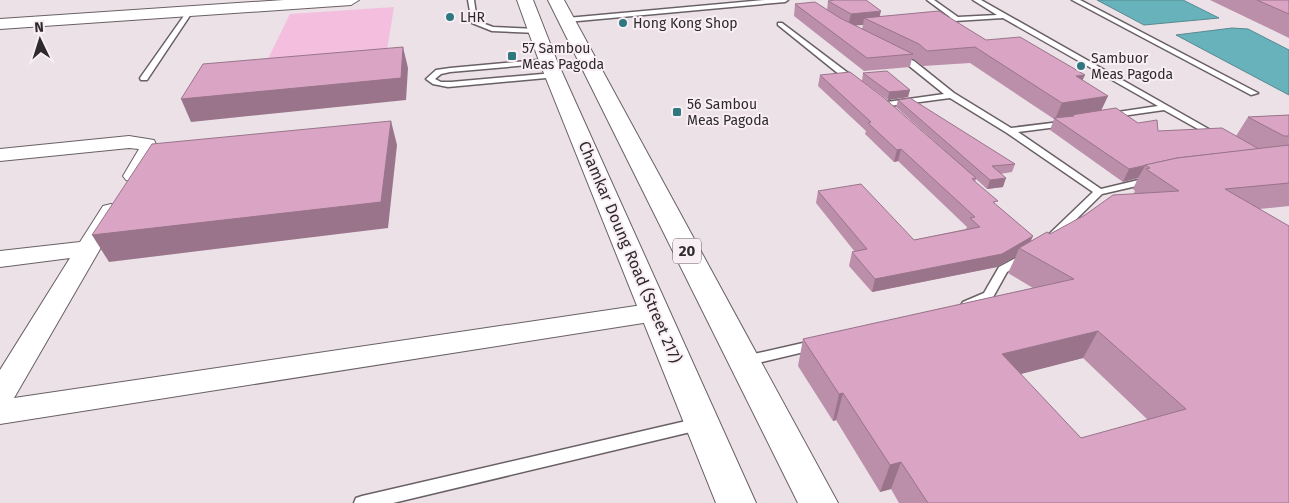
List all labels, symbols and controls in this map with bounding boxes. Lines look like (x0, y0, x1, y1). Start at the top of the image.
place label: LHR (460, 9, 485, 26)
marker: LHR (444, 11, 456, 23)
north arrow (15, 15, 65, 65)
place label: Hong Kong Shop (633, 15, 738, 32)
marker: Hong Kong Shop (617, 17, 629, 29)
text: N (34, 19, 44, 36)
place label: 57 Sambou Meas Pagoda (522, 40, 604, 73)
marker: 57 Sambou Meas Pagoda (506, 50, 518, 62)
place label: Sambuor Meas Pagoda (1091, 50, 1173, 83)
marker: Sambuor Meas Pagoda (1075, 60, 1087, 72)
place label: 56 Sambou Meas Pagoda (687, 96, 769, 129)
marker: 56 Sambou Meas Pagoda (671, 106, 683, 118)
street label: Chamkar Doung Road (Street 217) (575, 138, 685, 366)
road number: 20 (673, 238, 701, 264)

